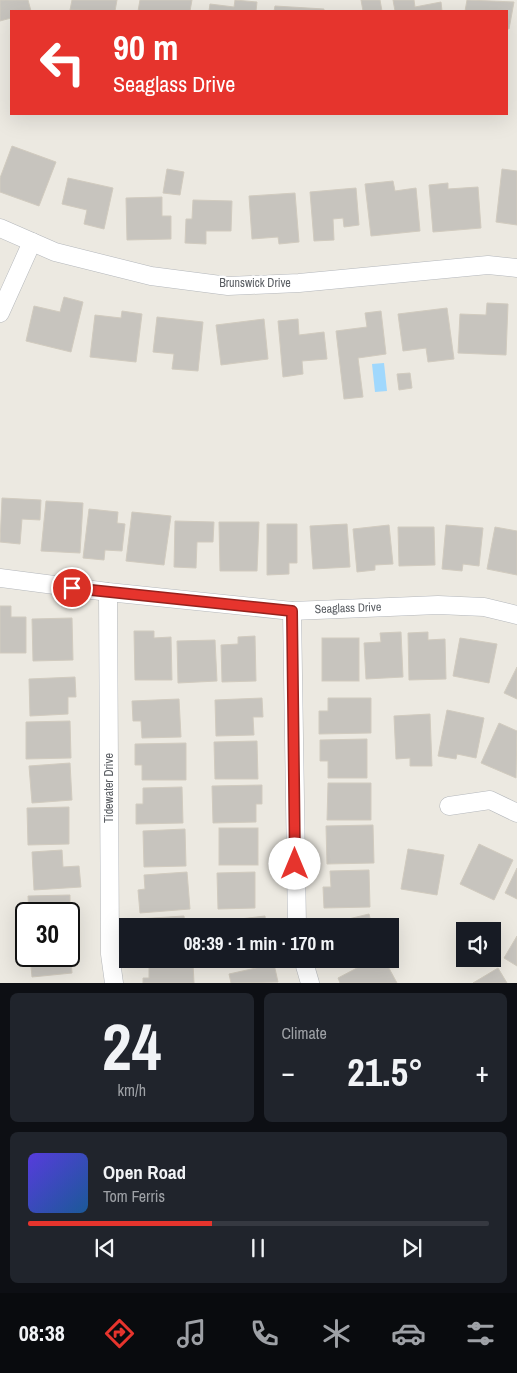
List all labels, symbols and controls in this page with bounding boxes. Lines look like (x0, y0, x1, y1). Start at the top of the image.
text: 90 m (113, 24, 178, 71)
icon: left (30, 30, 95, 95)
text: Seaglass Drive (113, 69, 235, 99)
street label: Brunswick Drive (219, 275, 291, 291)
pin (51, 567, 93, 609)
icon: arrive (58, 574, 86, 602)
street label: Seaglass Drive (314, 599, 382, 617)
street label: Tidewater Drive (101, 753, 117, 823)
position arrow (268, 837, 320, 889)
speed limit sign: 30 (15, 902, 80, 967)
map controls (456, 922, 501, 967)
button: sound (456, 922, 501, 967)
text: 08:39 · 1 min · 170 m (184, 930, 334, 956)
text: 24 (102, 1003, 161, 1090)
text: Climate (282, 1022, 327, 1044)
text: 21.5° (347, 1047, 423, 1098)
text: − (282, 1053, 295, 1091)
text: + (476, 1053, 489, 1091)
text: km/h (118, 1079, 146, 1101)
text: Open Road (103, 1159, 186, 1185)
text: Tom Ferris (103, 1185, 165, 1207)
icon: previous (91, 1234, 119, 1262)
icon: pause (244, 1234, 272, 1262)
icon: next (398, 1234, 426, 1262)
icon: directions (102, 1316, 137, 1351)
icon: music (174, 1316, 209, 1351)
icon: phone (247, 1316, 282, 1351)
icon: climate (319, 1316, 354, 1351)
icon: car (391, 1316, 426, 1351)
icon: filters (463, 1316, 498, 1351)
text: 08:38 (19, 1318, 65, 1348)

